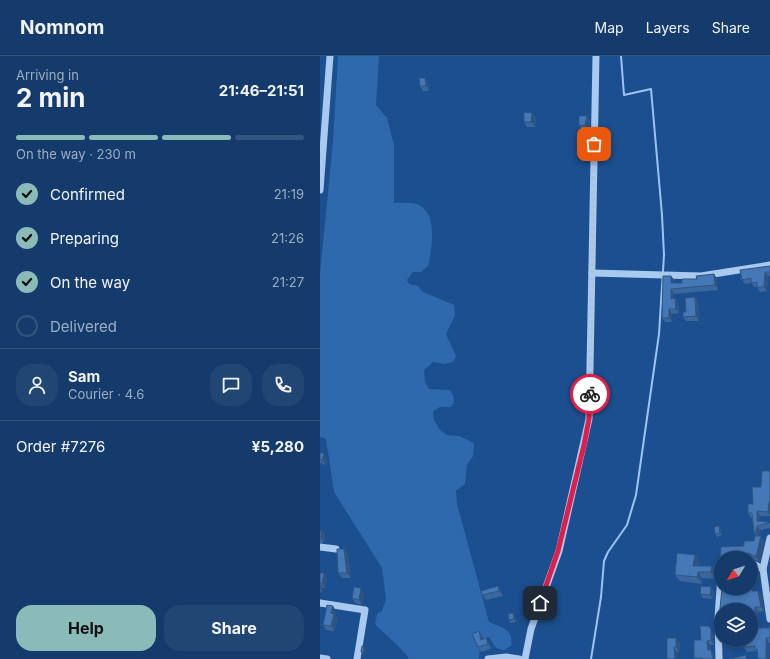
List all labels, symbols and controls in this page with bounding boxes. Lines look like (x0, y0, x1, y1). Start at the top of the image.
text: Nomnom (20, 16, 104, 39)
text: Map (595, 19, 624, 36)
text: Layers (646, 19, 690, 36)
text: Share (712, 19, 750, 36)
text: Arriving in (16, 67, 79, 83)
text: 21:46–21:51 (219, 81, 304, 100)
text: 2 min (16, 82, 86, 113)
pin (577, 127, 611, 161)
icon: bag (583, 133, 605, 155)
text: On the way · 230 m (16, 146, 136, 162)
icon: check (16, 183, 38, 205)
text: Confirmed (50, 185, 125, 204)
text: 21:19 (274, 186, 304, 202)
icon: check (16, 227, 38, 249)
text: Preparing (50, 229, 119, 248)
text: 21:26 (271, 230, 304, 246)
icon: check (16, 271, 38, 293)
text: On the way (50, 273, 130, 292)
text: 21:27 (272, 274, 304, 290)
text: Delivered (50, 317, 117, 336)
button: person (16, 364, 58, 406)
button: chat (210, 364, 252, 406)
button: phone (262, 364, 304, 406)
text: Sam (68, 367, 100, 386)
courier (570, 374, 610, 414)
icon: bike (579, 383, 601, 405)
text: Courier · 4.6 (68, 386, 144, 402)
text: Order #7276 (16, 437, 105, 456)
text: ¥5,280 (252, 437, 304, 456)
north arrow (714, 551, 758, 595)
map controls (714, 551, 758, 647)
pin (523, 586, 557, 620)
icon: home (529, 592, 551, 614)
button: layers (714, 603, 758, 647)
button: Help (16, 605, 156, 651)
button: Share (164, 605, 304, 651)

